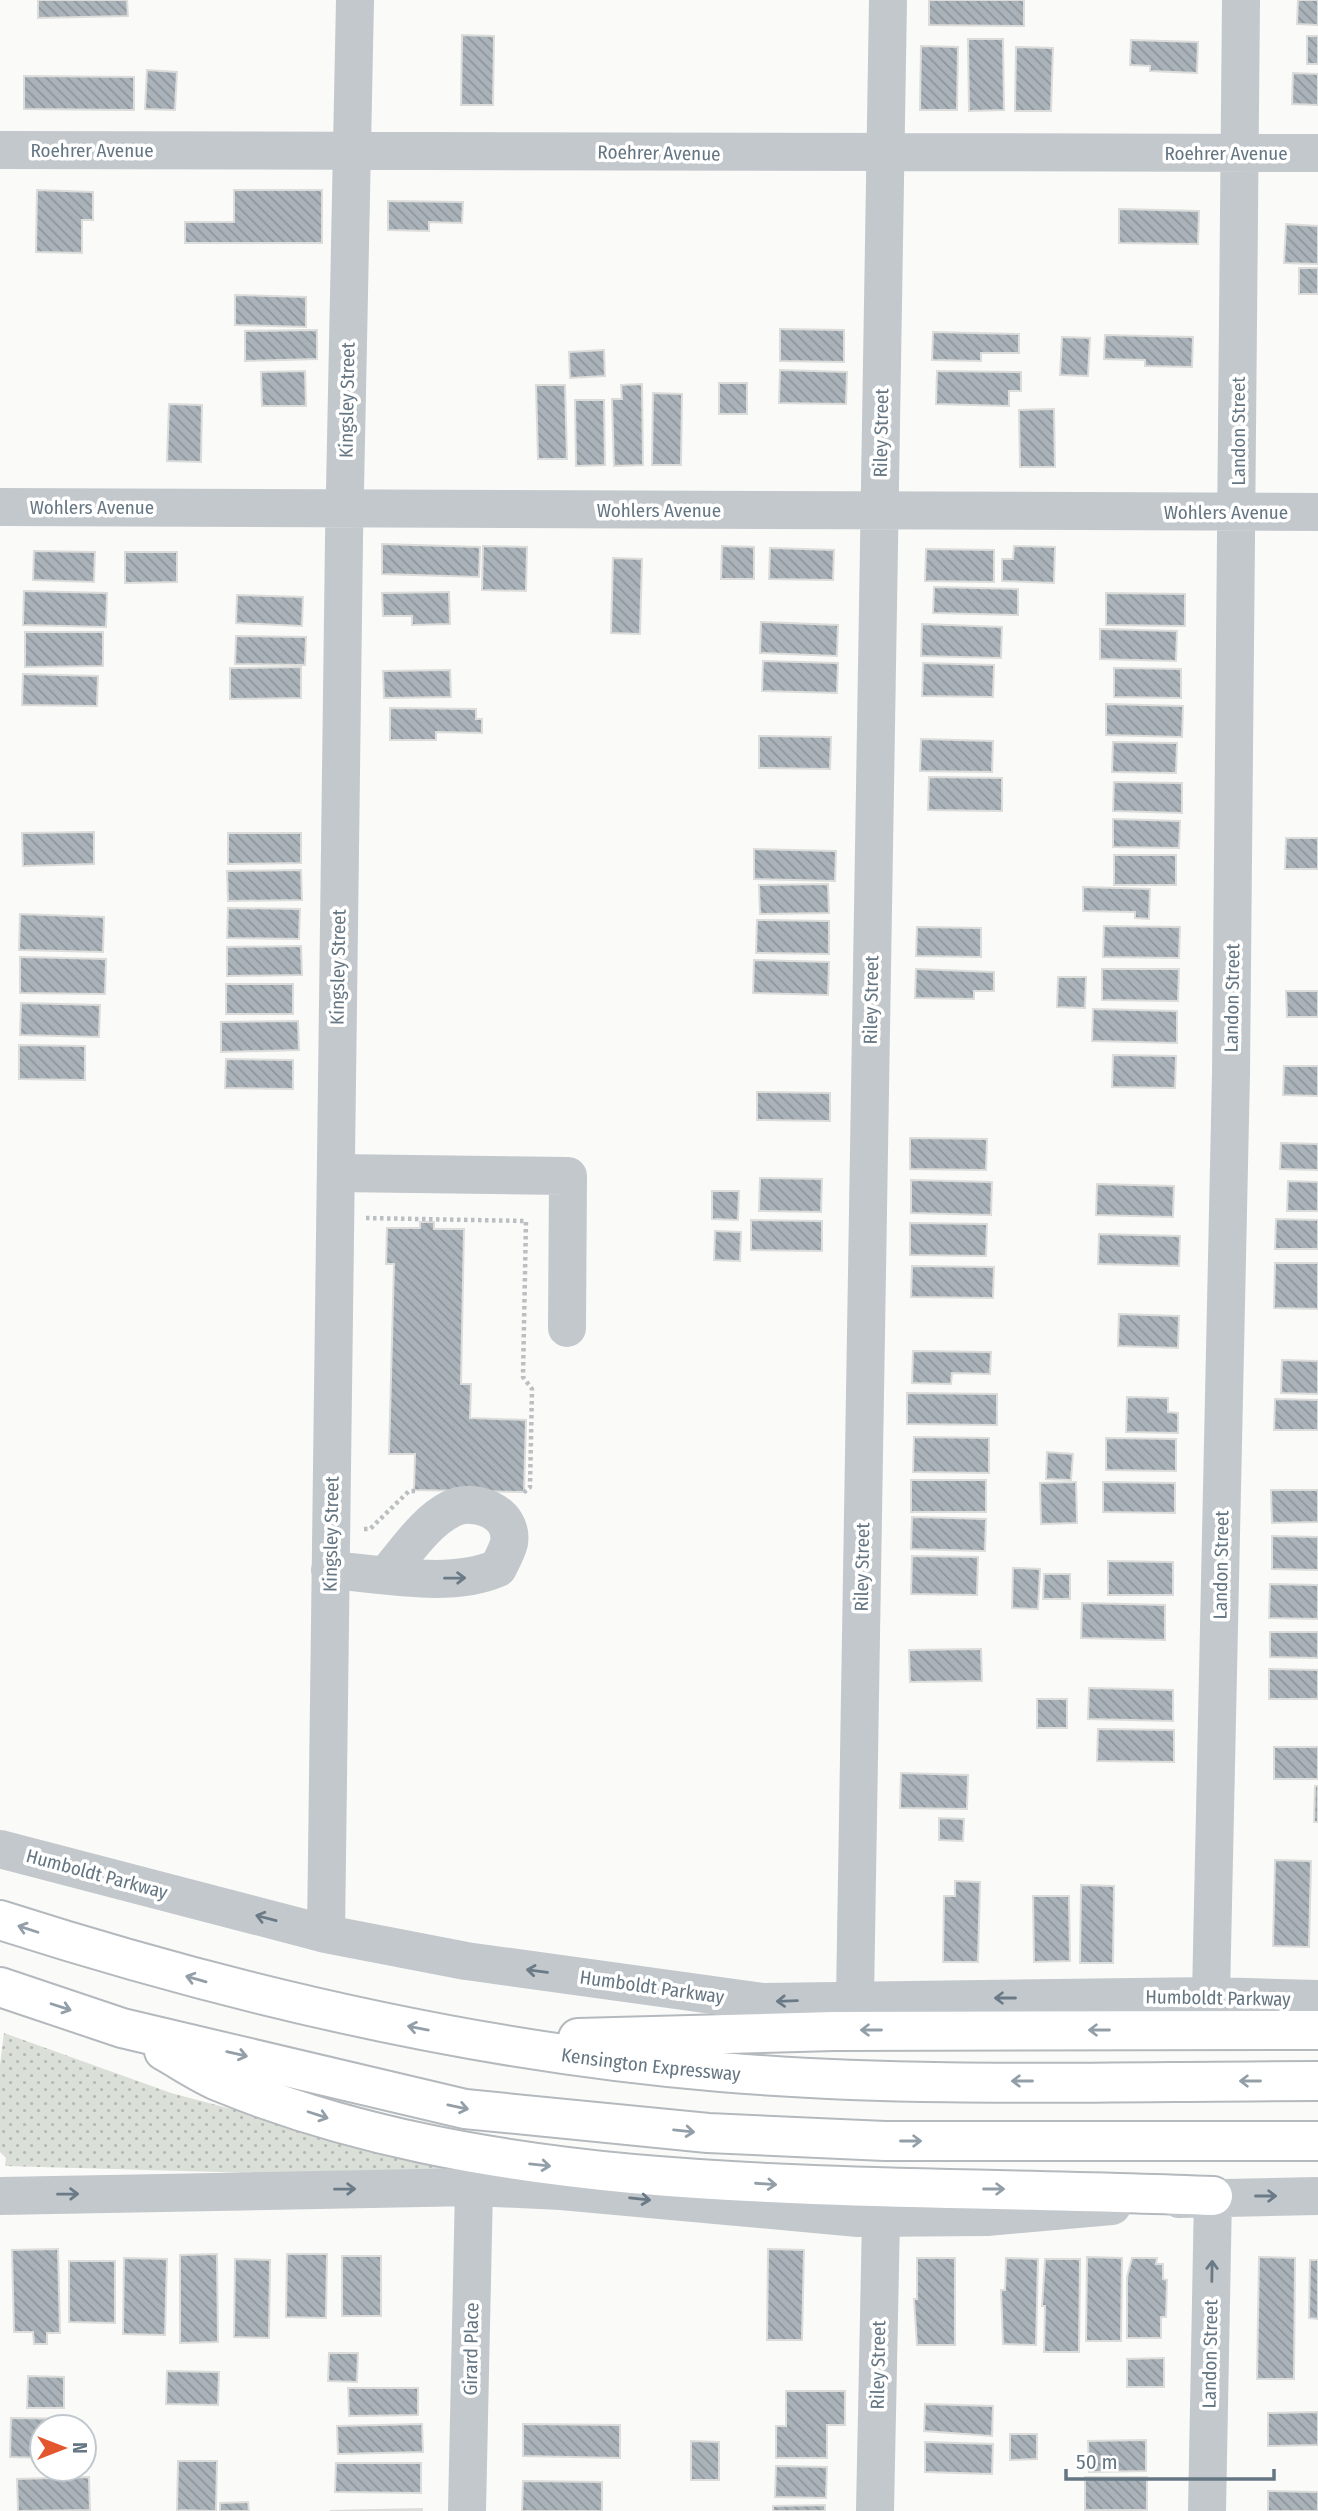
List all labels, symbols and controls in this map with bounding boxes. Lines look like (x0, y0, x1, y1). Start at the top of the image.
street label: Roehrer Avenue (30, 139, 154, 162)
street label: Roehrer Avenue (597, 140, 721, 166)
street label: Roehrer Avenue (1164, 142, 1288, 165)
street label: Kingsley Street (334, 341, 360, 458)
street label: Landon Street (1227, 376, 1250, 485)
street label: Riley Street (869, 388, 893, 478)
street label: Wohlers Avenue (30, 496, 154, 519)
street label: Wohlers Avenue (597, 499, 721, 522)
street label: Wohlers Avenue (1164, 501, 1288, 524)
street label: Kingsley Street (325, 908, 351, 1025)
street label: Landon Street (1220, 943, 1244, 1053)
street label: Riley Street (859, 955, 883, 1045)
street label: Kingsley Street (318, 1475, 344, 1592)
street label: Landon Street (1209, 1510, 1233, 1620)
street label: Riley Street (850, 1522, 874, 1612)
one-way arrow (443, 1572, 466, 1585)
street label: Humboldt Parkway (24, 1844, 171, 1904)
one-way arrow (255, 1911, 278, 1924)
one-way arrow (17, 1922, 39, 1935)
one-way arrow (526, 1964, 549, 1977)
street label: Humboldt Parkway (578, 1965, 726, 2009)
one-way arrow (185, 1972, 208, 1985)
street label: Humboldt Parkway (1145, 1985, 1291, 2011)
one-way arrow (994, 1991, 1017, 2005)
one-way arrow (776, 1995, 799, 2008)
one-way arrow (50, 2002, 72, 2014)
one-way arrow (407, 2021, 430, 2035)
one-way arrow (1087, 2023, 1110, 2037)
one-way arrow (860, 2024, 883, 2037)
street label: Kensington Expressway (560, 2043, 742, 2085)
one-way arrow (225, 2049, 247, 2062)
one-way arrow (1011, 2074, 1034, 2088)
one-way arrow (1239, 2074, 1262, 2088)
one-way arrow (446, 2100, 469, 2114)
one-way arrow (307, 2110, 329, 2122)
one-way arrow (672, 2124, 695, 2137)
one-way arrow (900, 2134, 923, 2148)
one-way arrow (528, 2159, 550, 2172)
one-way arrow (755, 2178, 777, 2191)
one-way arrow (333, 2183, 356, 2196)
one-way arrow (982, 2183, 1005, 2196)
one-way arrow (56, 2188, 79, 2201)
one-way arrow (1254, 2189, 1277, 2203)
one-way arrow (628, 2193, 651, 2206)
one-way arrow (1205, 2260, 1218, 2283)
street label: Landon Street (1198, 2299, 1222, 2409)
street label: Girard Place (459, 2302, 483, 2396)
street label: Riley Street (866, 2320, 890, 2410)
north arrow (28, 2413, 98, 2483)
scale bar (1066, 2438, 1274, 2482)
text: N (68, 2442, 91, 2454)
text: 50 m (1076, 2449, 1118, 2475)

